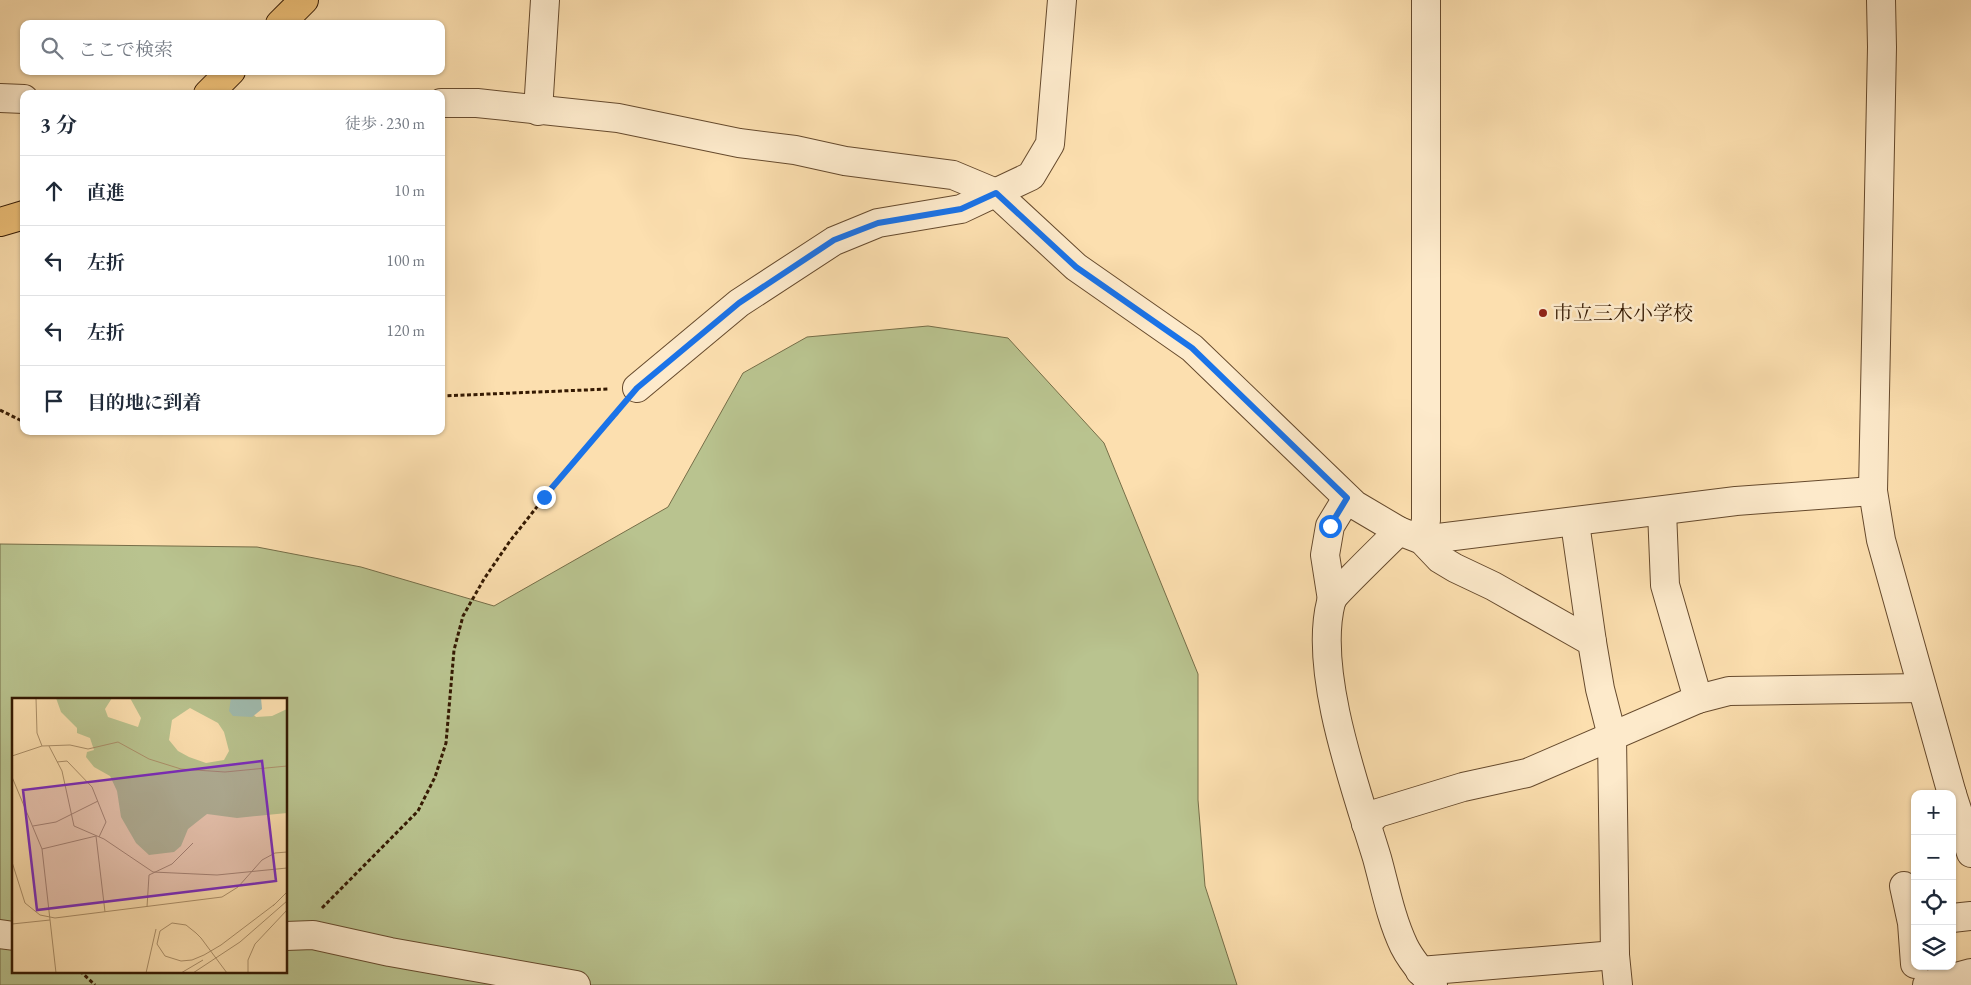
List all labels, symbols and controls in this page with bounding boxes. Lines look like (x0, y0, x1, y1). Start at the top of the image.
search box (20, 20, 445, 75)
icon: search (38, 34, 66, 62)
text: ここで検索 (78, 37, 173, 62)
text: 3 分 (40, 111, 77, 138)
text: 徒歩 · 230 m (345, 113, 425, 134)
icon: ahead (40, 177, 68, 205)
text: 直進 (87, 180, 125, 205)
text: 10 m (394, 180, 425, 201)
icon: left (40, 247, 68, 275)
text: 左折 (87, 250, 125, 275)
text: 100 m (386, 250, 425, 271)
place label: 市立三木小学校 (1553, 300, 1693, 326)
marker: 市立三木小学校 (1537, 307, 1549, 319)
icon: left (40, 317, 68, 345)
text: 左折 (87, 320, 125, 345)
text: 120 m (386, 320, 425, 341)
icon: arrive (40, 387, 68, 415)
text: 目的地に到着 (87, 390, 201, 415)
route end (533, 486, 556, 509)
route start (1319, 515, 1342, 538)
inset map (12, 698, 288, 972)
map controls (1911, 790, 1956, 970)
button: + (1911, 790, 1956, 835)
button: − (1911, 835, 1956, 880)
button: locate (1911, 880, 1956, 925)
button: layers (1911, 925, 1956, 970)

